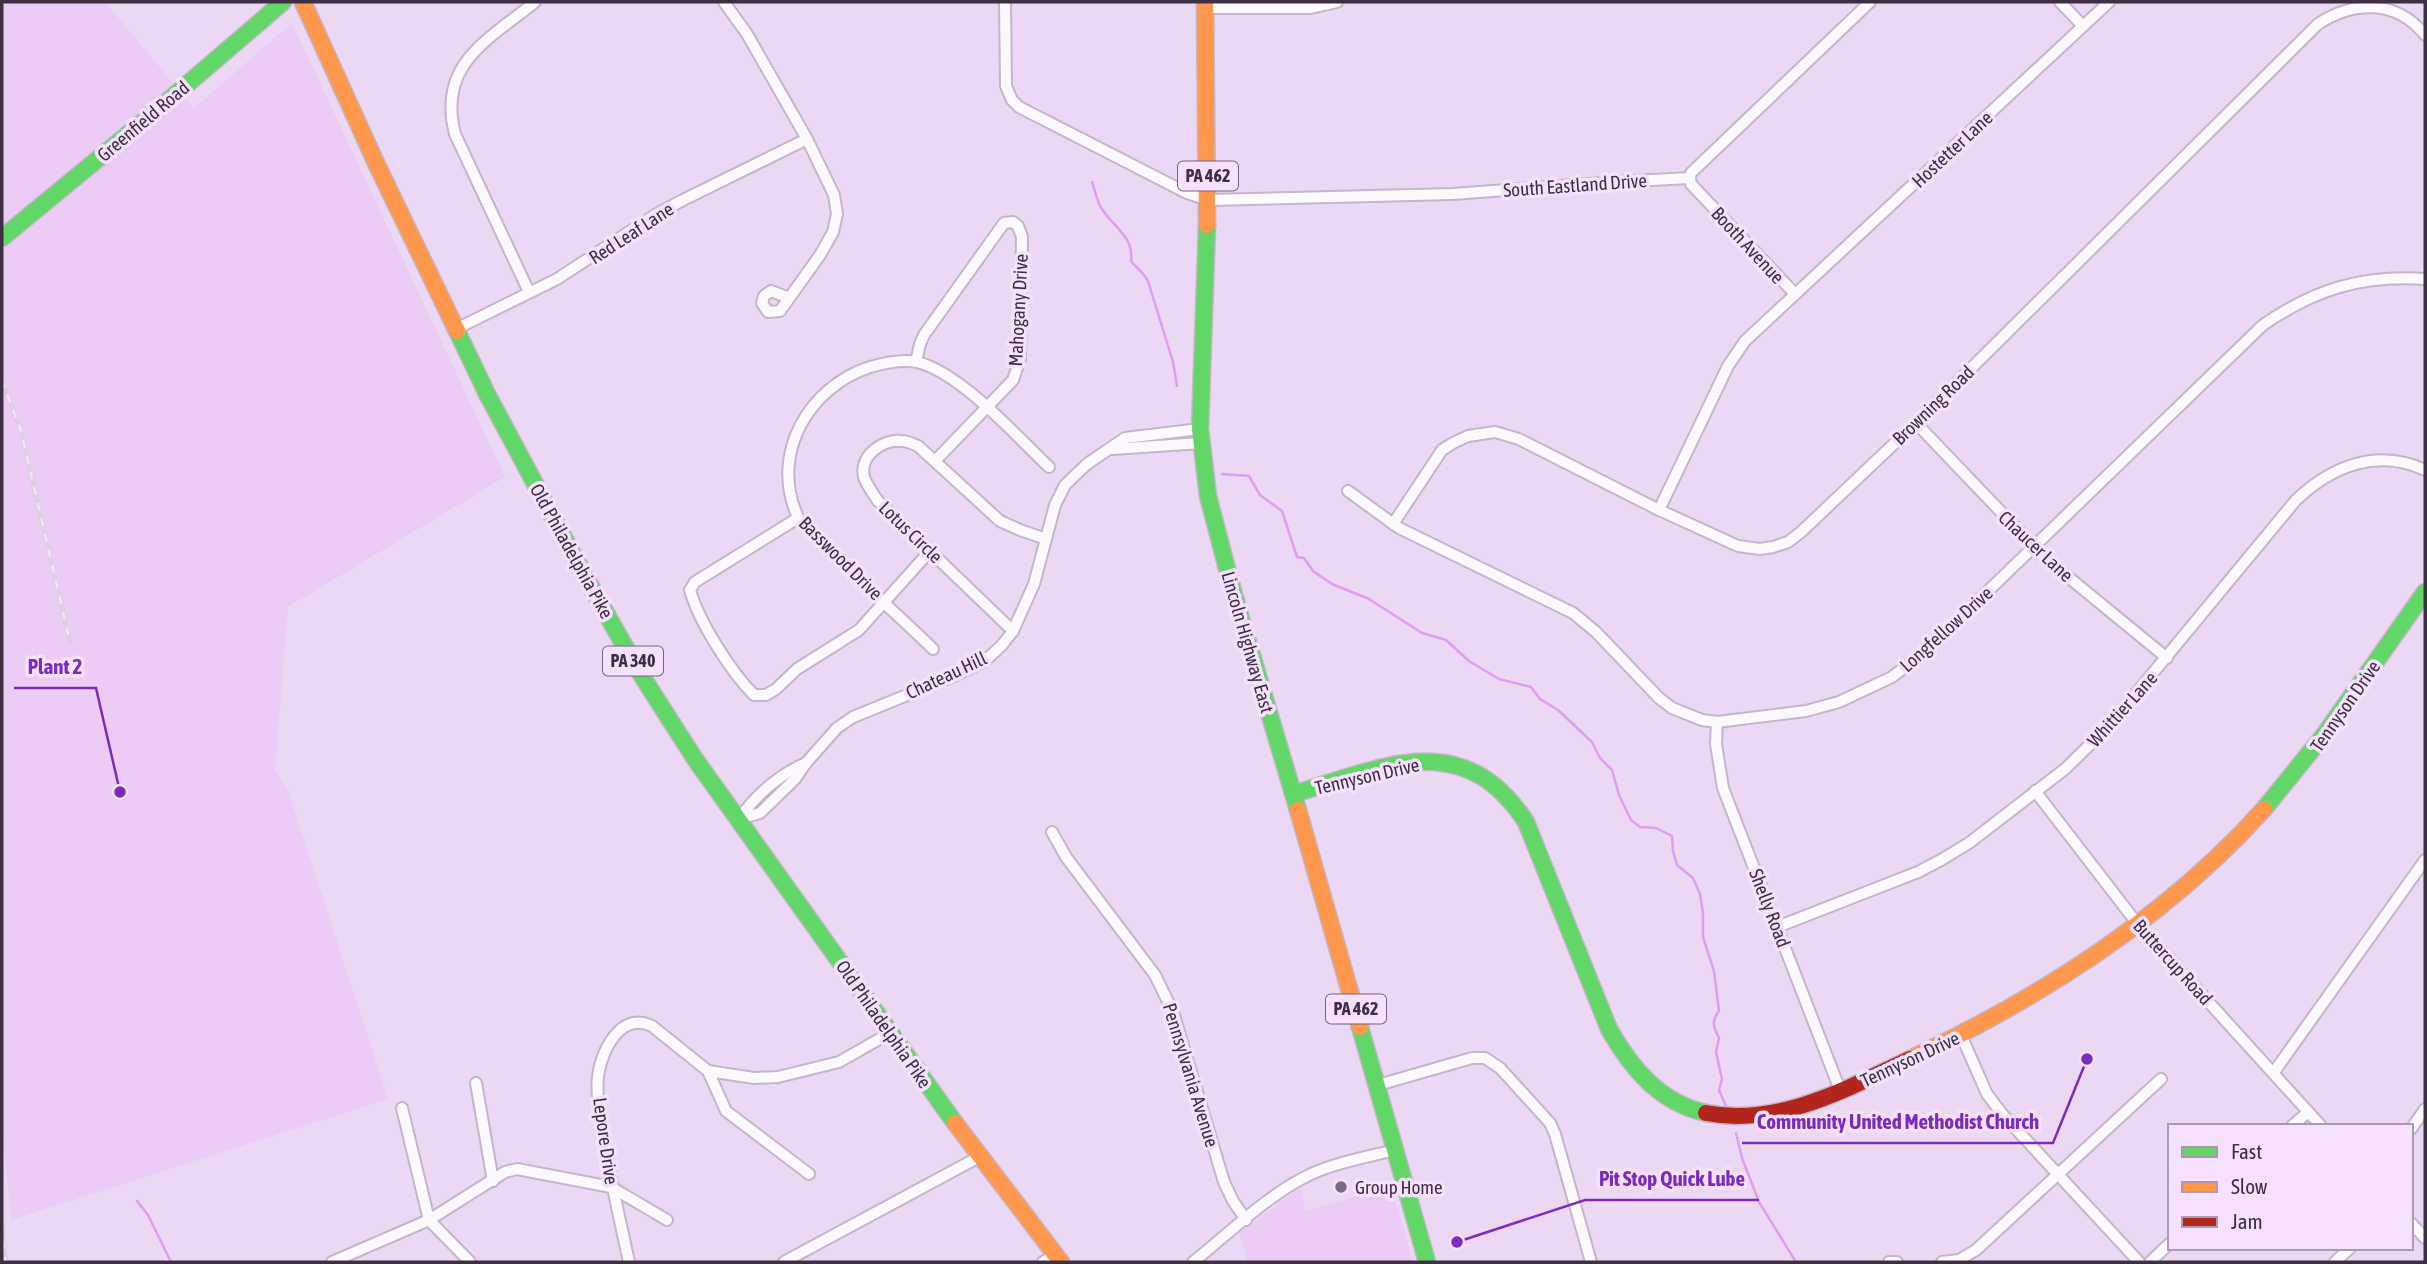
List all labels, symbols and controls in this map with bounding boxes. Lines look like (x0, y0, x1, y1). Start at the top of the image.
street label: Greenfield Road (93, 76, 193, 166)
street label: Hostetter Lane (1907, 106, 1997, 192)
road number: PA 462 (1178, 162, 1238, 190)
street label: South Eastland Drive (1502, 169, 1648, 201)
street label: Red Leaf Lane (585, 198, 677, 268)
street label: Booth Avenue (1707, 202, 1789, 288)
street label: Mahogany Drive (1004, 253, 1032, 367)
street label: Browning Road (1888, 361, 1978, 449)
street label: Old Philadelphia Pike (526, 480, 618, 622)
street label: Lotus Circle (875, 497, 947, 567)
street label: Chaucer Lane (1994, 506, 2078, 586)
street label: Basswood Drive (795, 512, 887, 604)
street label: Lincoln Highway East (1217, 569, 1279, 715)
street label: Longfellow Drive (1895, 582, 1997, 676)
callout: Plant 2 (14, 646, 96, 688)
road number: PA 340 (603, 646, 663, 676)
street label: Chateau Hill (902, 647, 990, 703)
text: Plant 2 (28, 654, 82, 678)
street label: Tennyson Drive (2305, 656, 2385, 756)
street label: Whittier Lane (2083, 667, 2161, 751)
street label: Tennyson Drive (1313, 753, 1421, 799)
street label: Shelly Road (1745, 866, 1795, 950)
street label: Buttercup Road (2129, 915, 2217, 1009)
street label: Old Philadelphia Pike (832, 956, 936, 1092)
road number: PA 462 (1326, 994, 1386, 1024)
street label: Pennsylvania Avenue (1159, 1000, 1223, 1150)
street label: Tennyson Drive (1857, 1027, 1963, 1091)
street label: Lepore Drive (589, 1096, 623, 1186)
callout: Community United Methodist Church (1742, 1101, 2053, 1143)
text: Community United Methodist Church (1757, 1109, 2039, 1133)
legend (2168, 1124, 2413, 1250)
text: Fast (2231, 1139, 2262, 1163)
callout: Pit Stop Quick Lube (1585, 1158, 1759, 1200)
text: Pit Stop Quick Lube (1599, 1166, 1745, 1190)
text: Slow (2231, 1174, 2268, 1198)
place label: Group Home (1355, 1176, 1443, 1198)
marker: Group Home (1333, 1179, 1349, 1195)
text: Jam (2231, 1209, 2263, 1233)

